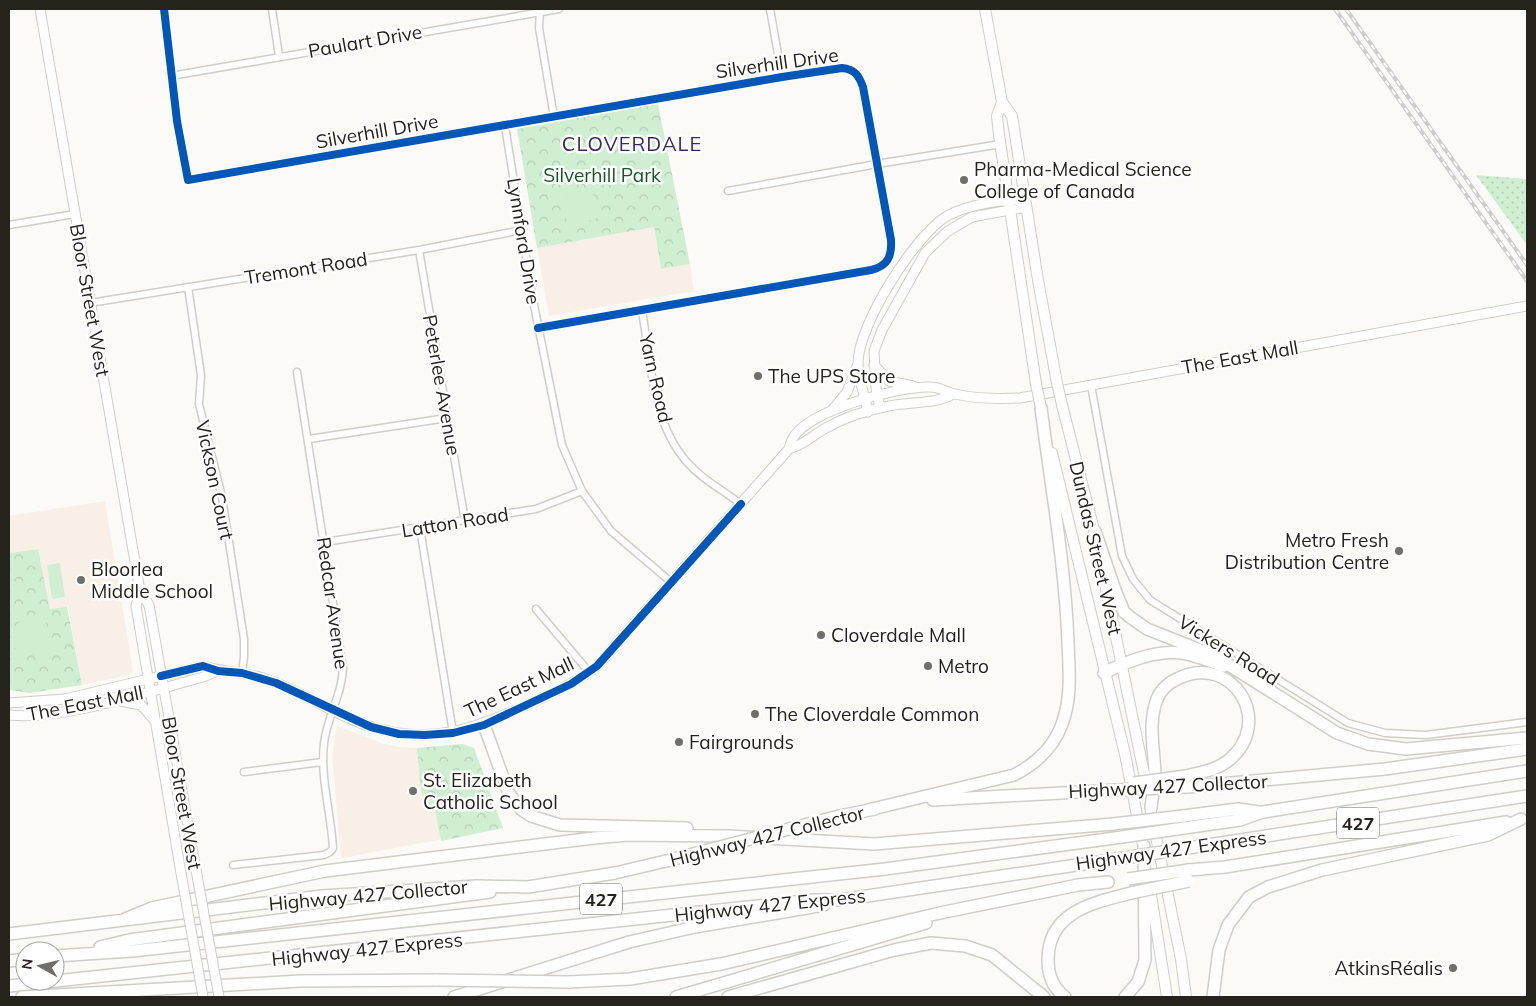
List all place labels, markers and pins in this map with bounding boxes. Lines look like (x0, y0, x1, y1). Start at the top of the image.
place label: Pharma-Medical Science College of Canada (974, 157, 1192, 203)
marker: Pharma-Medical Science College of Canada (958, 174, 970, 186)
place label: The UPS Store (768, 364, 895, 388)
marker: The UPS Store (752, 370, 764, 382)
place label: Metro Fresh Distribution Centre (1225, 528, 1389, 574)
marker: Metro Fresh Distribution Centre (1393, 545, 1405, 557)
place label: Bloorlea Middle School (91, 557, 213, 603)
marker: Bloorlea Middle School (75, 574, 87, 586)
place label: Cloverdale Mall (831, 623, 966, 647)
marker: Cloverdale Mall (815, 629, 827, 641)
place label: Metro (938, 654, 989, 678)
marker: Metro (922, 660, 934, 672)
place label: The Cloverdale Common (765, 702, 979, 726)
marker: The Cloverdale Common (749, 708, 761, 720)
place label: Fairgrounds (689, 730, 794, 754)
marker: Fairgrounds (673, 736, 685, 748)
place label: St. Elizabeth Catholic School (423, 768, 558, 814)
marker: St. Elizabeth Catholic School (407, 785, 419, 797)
place label: AtkinsRéalis (1335, 956, 1443, 980)
marker: AtkinsRéalis (1447, 962, 1459, 974)

